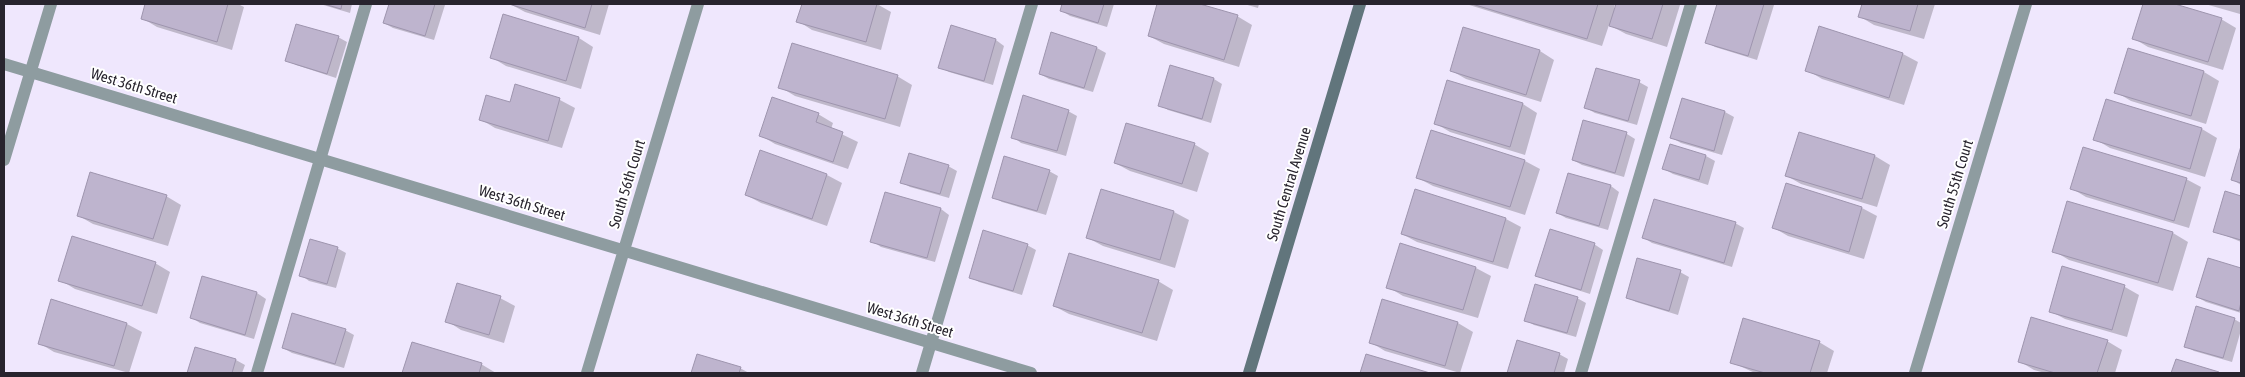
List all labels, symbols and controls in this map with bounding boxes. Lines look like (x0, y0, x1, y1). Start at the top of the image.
street label: West 36th Street (89, 64, 179, 107)
street label: South Central Avenue (1263, 125, 1314, 243)
street label: South 56th Court (605, 138, 648, 230)
street label: South 55th Court (1933, 138, 1976, 230)
street label: West 36th Street (477, 181, 567, 224)
street label: West 36th Street (865, 298, 955, 341)

